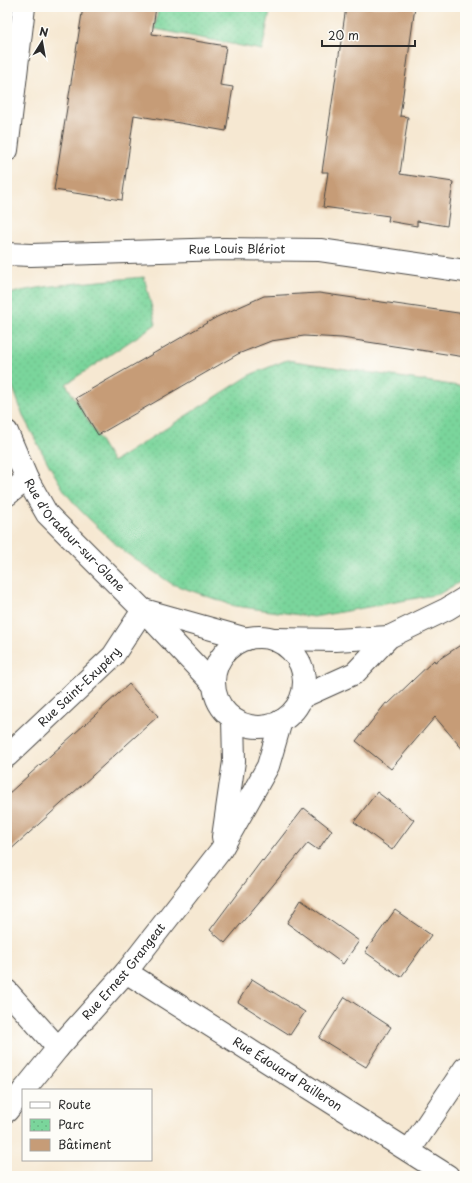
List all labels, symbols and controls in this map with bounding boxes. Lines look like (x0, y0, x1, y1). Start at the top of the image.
north arrow (22, 22, 62, 62)
scale bar (322, 22, 415, 48)
text: N (38, 23, 50, 41)
text: 20 m (328, 26, 359, 44)
street label: Rue Louis Blériot (188, 239, 285, 258)
street label: Rue d'Oradour-sur-Glane (20, 475, 130, 595)
street label: Rue Saint-Exupéry (33, 643, 124, 730)
street label: Rue Ernest Grangeat (77, 919, 169, 1023)
street label: Rue Édouard Pailleron (230, 1032, 346, 1115)
legend (22, 1089, 152, 1161)
text: Route (58, 1095, 91, 1113)
text: Parc (58, 1115, 84, 1133)
text: Bâtiment (58, 1135, 111, 1153)

